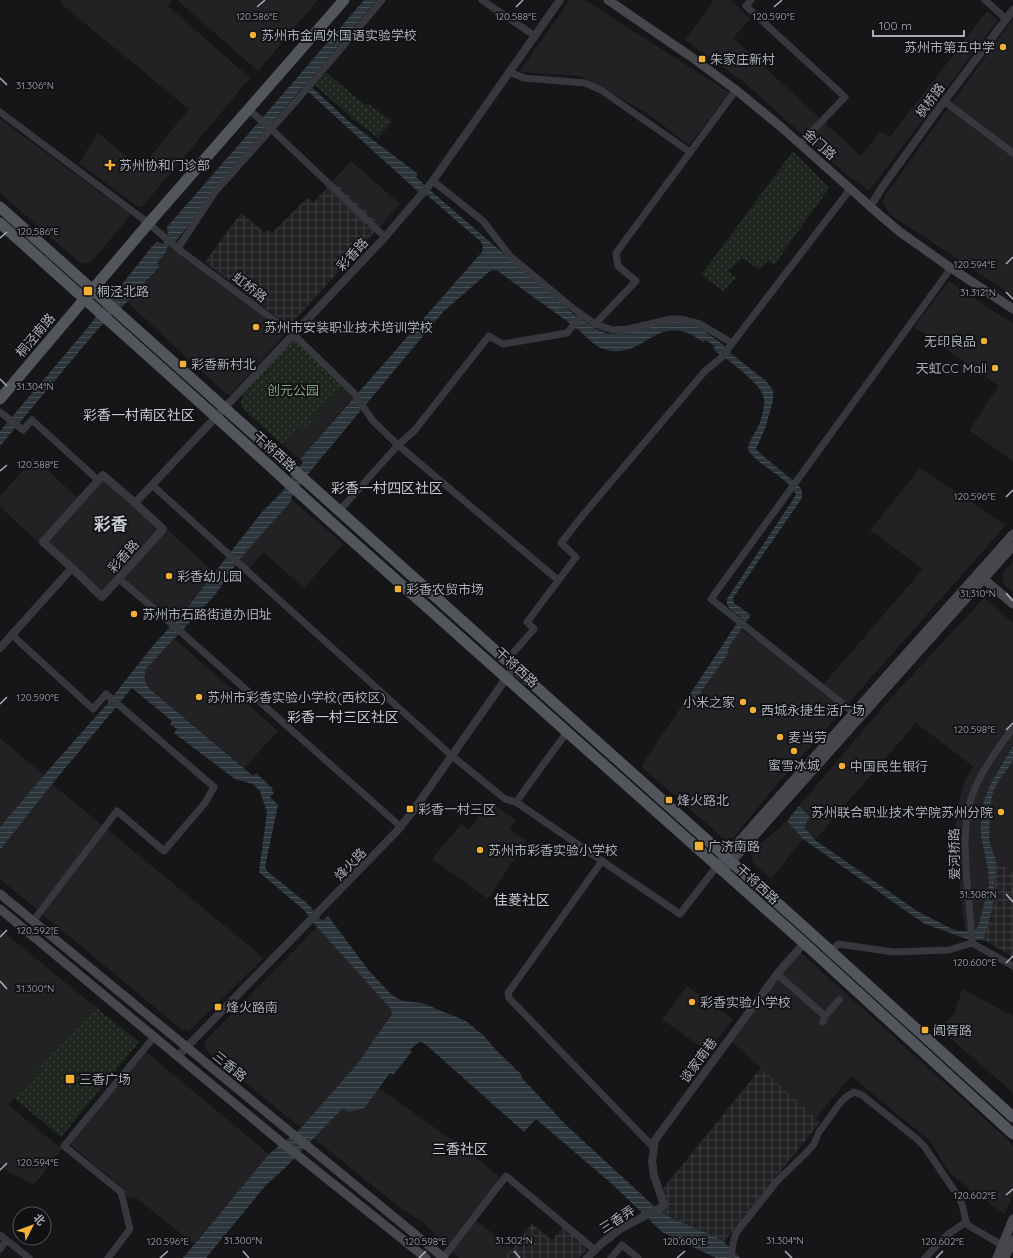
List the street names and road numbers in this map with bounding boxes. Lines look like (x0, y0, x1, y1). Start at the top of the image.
street label: 枫桥路 (912, 80, 948, 120)
street label: 金门路 (800, 125, 840, 163)
street label: 彩香路 (333, 234, 371, 274)
street label: 虹桥路 (230, 269, 270, 305)
street label: 桐泾南路 (12, 310, 58, 360)
street label: 干将西路 (250, 428, 300, 474)
street label: 彩香路 (104, 536, 142, 576)
street label: 干将西路 (492, 644, 542, 690)
street label: 爱河桥路 (946, 828, 962, 880)
street label: 烽火路 (331, 844, 369, 884)
street label: 干将西路 (733, 861, 783, 907)
street label: 谈家南巷 (676, 1034, 720, 1086)
street label: 三香路 (210, 1048, 250, 1084)
street label: 三香弄 (596, 1202, 638, 1236)

